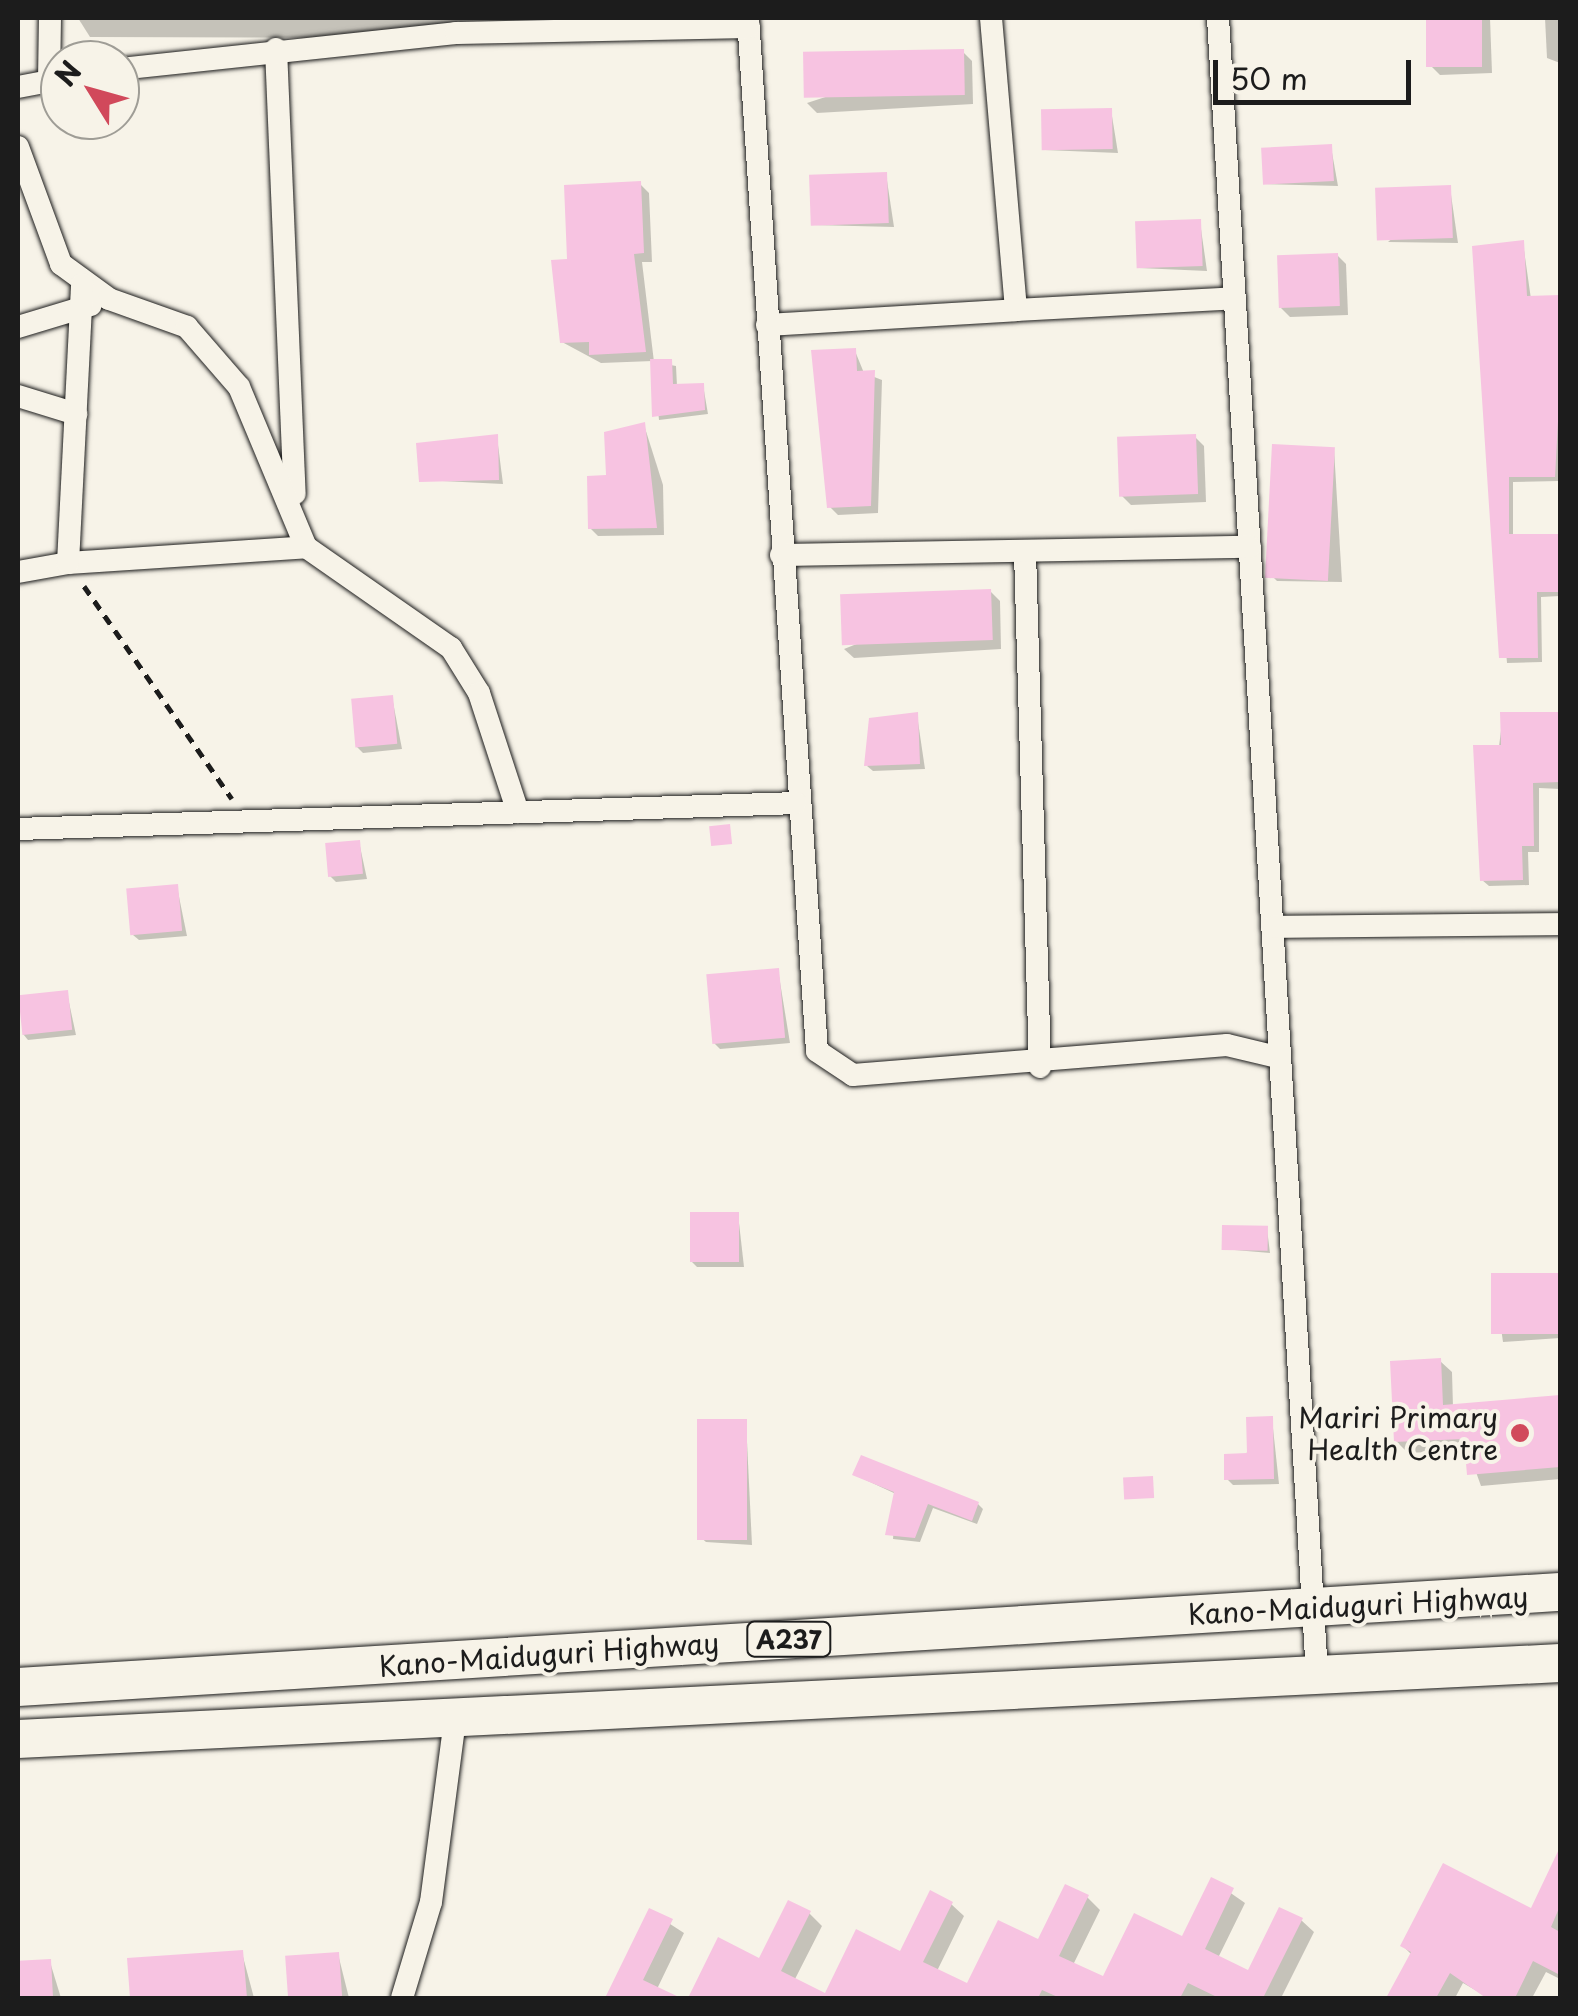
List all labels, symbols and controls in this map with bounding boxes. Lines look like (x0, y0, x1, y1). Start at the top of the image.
north arrow (40, 40, 140, 140)
scale bar (1218, 40, 1416, 102)
text: N (43, 51, 91, 95)
text: 50 m (1230, 55, 1308, 100)
place label: Mariri Primary Health Centre (1297, 1400, 1498, 1466)
marker: Mariri Primary Health Centre (1507, 1420, 1533, 1446)
street label: Kano-Maiduguri Highway (1187, 1579, 1529, 1631)
road number: A237 (744, 1619, 834, 1659)
street label: Kano-Maiduguri Highway (378, 1625, 720, 1683)

